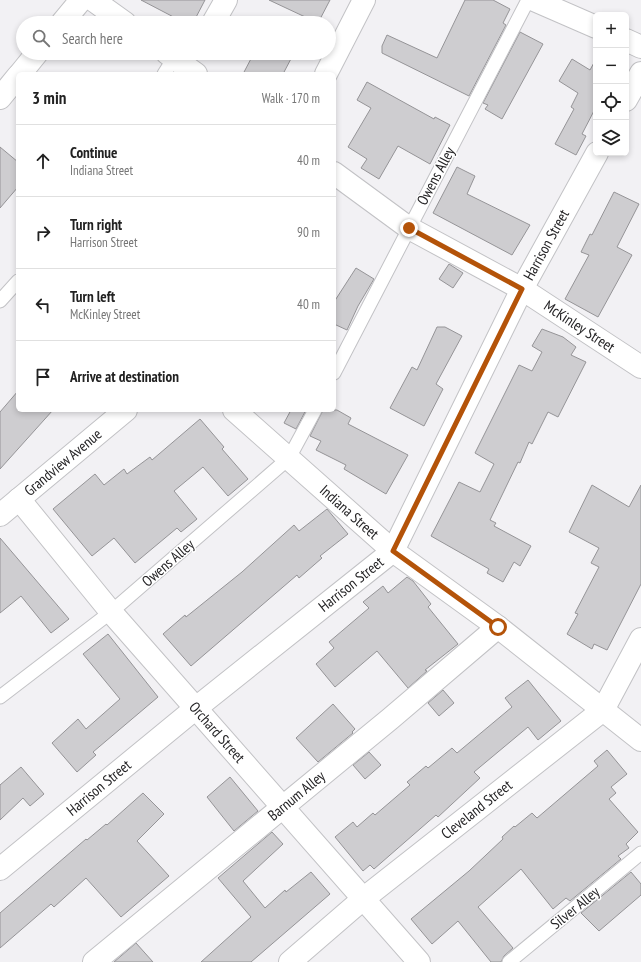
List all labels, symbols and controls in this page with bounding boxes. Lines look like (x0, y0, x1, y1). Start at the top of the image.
map controls (593, 12, 629, 156)
button: + (593, 12, 629, 48)
search box (16, 16, 336, 60)
icon: search (30, 27, 52, 49)
text: Search here (62, 29, 123, 48)
button: − (593, 48, 629, 84)
button: locate (593, 84, 629, 120)
text: 3 min (32, 87, 66, 109)
text: Walk · 170 m (262, 90, 320, 107)
button: layers (593, 120, 629, 156)
text: Continue (70, 143, 117, 162)
street label: Owens Alley (412, 143, 459, 208)
icon: ahead (32, 150, 54, 172)
text: 40 m (297, 152, 320, 169)
text: Indiana Street (70, 162, 133, 179)
street label: Harrison Street (519, 206, 573, 283)
text: Turn right (70, 215, 122, 234)
route end (400, 219, 418, 237)
icon: right (32, 222, 54, 244)
text: 90 m (297, 224, 320, 241)
text: Harrison Street (70, 234, 138, 251)
text: Turn left (70, 287, 115, 306)
icon: left (32, 294, 54, 316)
text: 40 m (297, 296, 320, 313)
street label: McKinley Street (540, 296, 619, 356)
text: McKinley Street (70, 306, 140, 323)
icon: arrive (32, 366, 54, 388)
text: Arrive at destination (70, 367, 179, 386)
street label: Grandview Avenue (20, 424, 105, 500)
street label: Indiana Street (316, 481, 383, 543)
street label: Owens Alley (138, 534, 198, 591)
street label: Harrison Street (314, 552, 387, 616)
route start (489, 618, 507, 636)
street label: Orchard Street (185, 697, 249, 767)
street label: Harrison Street (62, 755, 135, 819)
street label: Barnum Alley (264, 766, 329, 824)
street label: Cleveland Street (437, 775, 516, 843)
street label: Silver Alley (546, 882, 603, 933)

